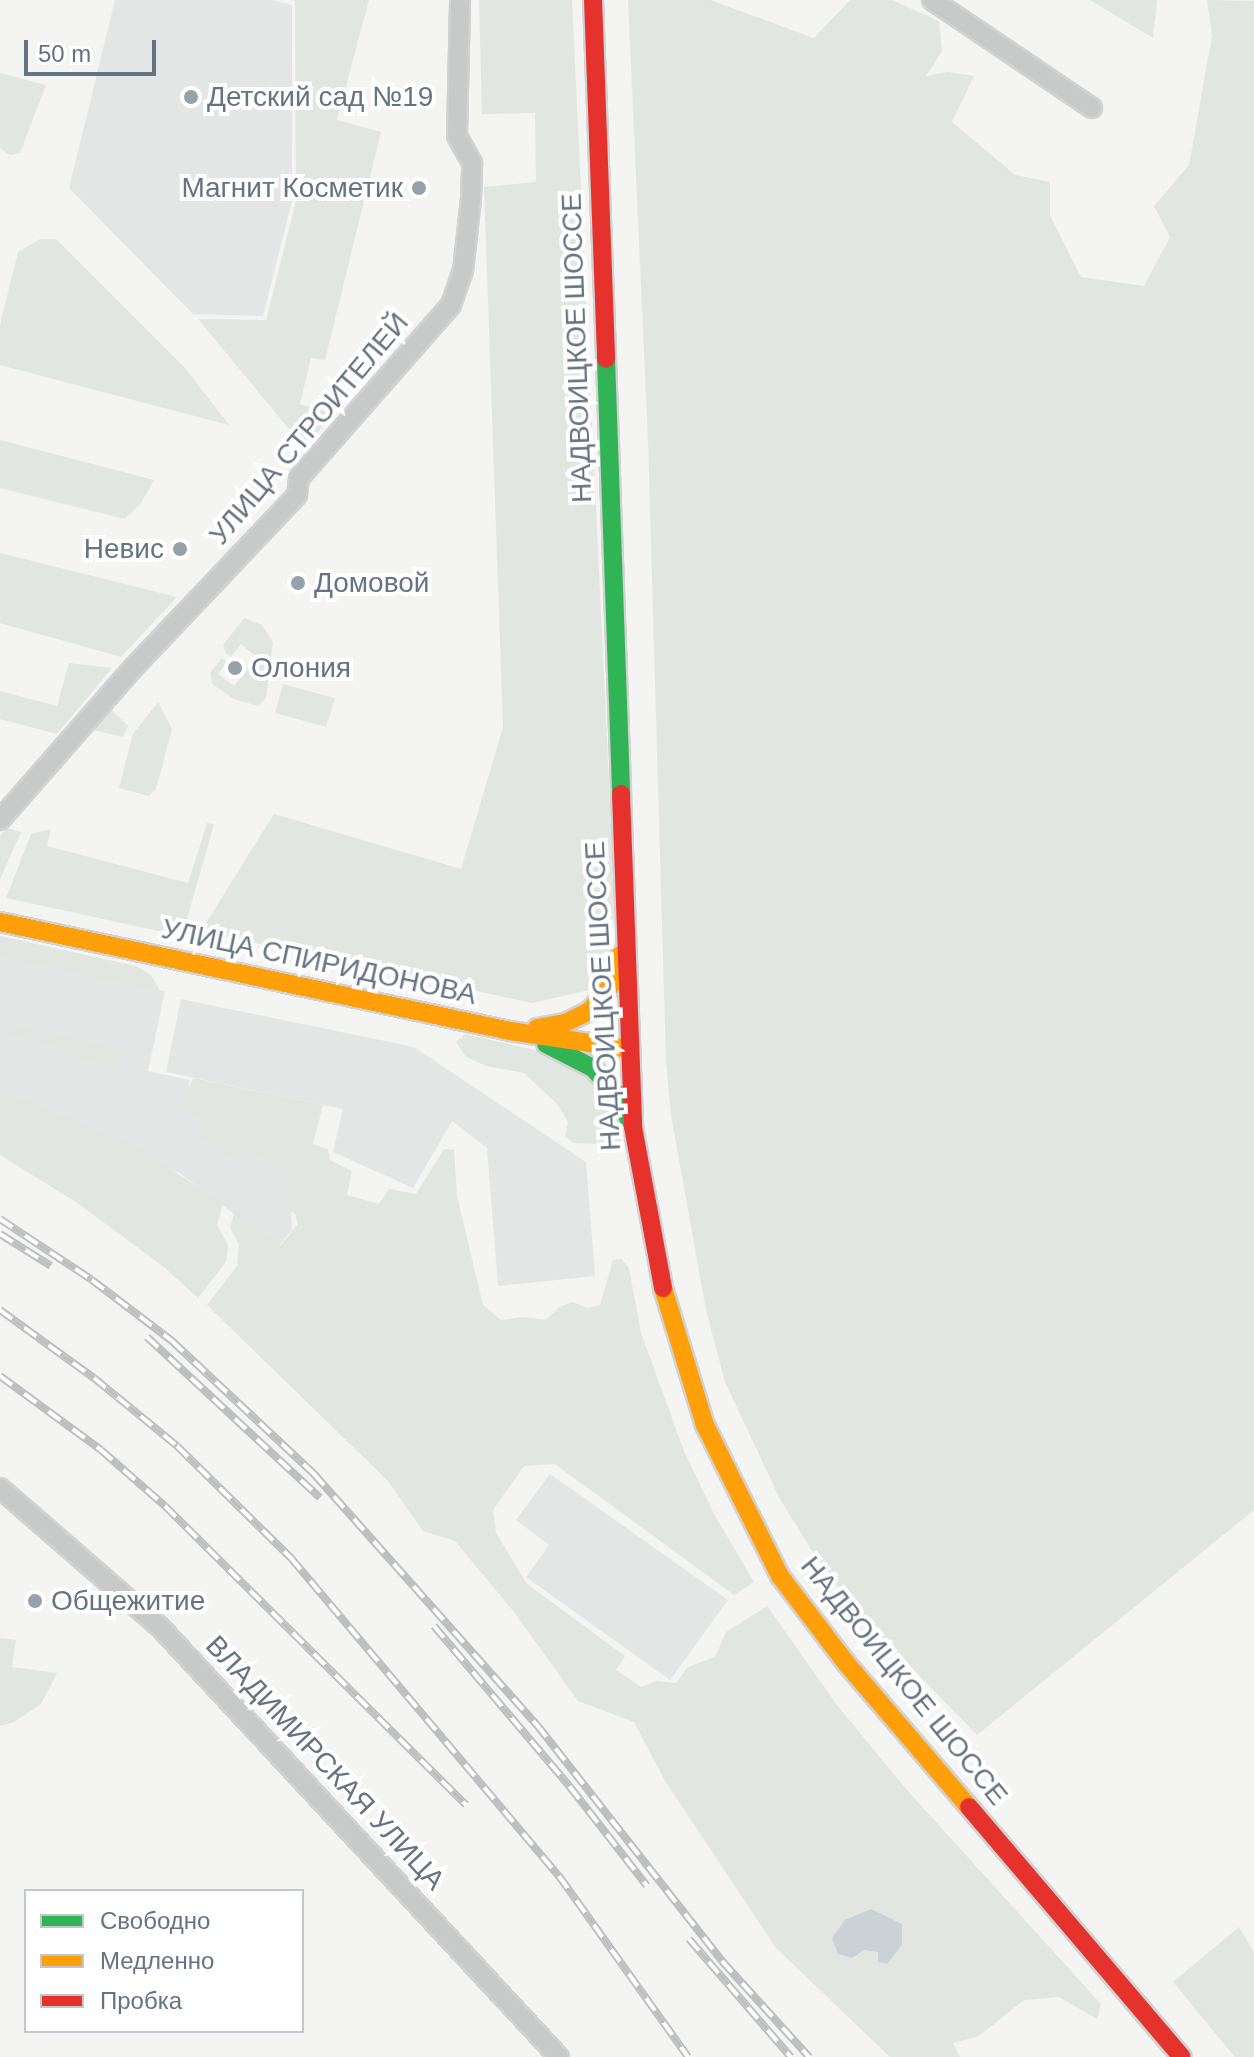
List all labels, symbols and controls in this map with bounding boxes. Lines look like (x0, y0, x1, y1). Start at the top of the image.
scale bar (28, 24, 160, 74)
text: 50 m (38, 40, 91, 67)
place label: Детский сад №19 (207, 80, 433, 114)
marker: Детский сад №19 (182, 88, 200, 106)
place label: Магнит Косметик (181, 171, 403, 205)
marker: Магнит Косметик (410, 179, 428, 197)
street label: НАДВОИЦКОЕ ШОССЕ (555, 193, 599, 503)
street label: УЛИЦА СТРОИТЕЛЕЙ (202, 306, 416, 552)
place label: Невис (84, 532, 164, 566)
marker: Невис (171, 540, 189, 558)
place label: Домовой (314, 566, 429, 600)
marker: Домовой (289, 574, 307, 592)
place label: Олония (251, 651, 351, 685)
marker: Олония (226, 659, 244, 677)
street label: НАДВОИЦКОЕ ШОССЕ (578, 840, 628, 1152)
street label: УЛИЦА СПИРИДОНОВА (159, 912, 479, 1012)
street label: НАДВОИЦКОЕ ШОССЕ (793, 1550, 1015, 1812)
place label: Общежитие (51, 1584, 205, 1618)
marker: Общежитие (26, 1592, 44, 1610)
street label: ВЛАДИМИРСКАЯ УЛИЦА (198, 1629, 452, 1897)
legend (24, 1889, 304, 2033)
text: Свободно (100, 1907, 210, 1934)
text: Медленно (100, 1947, 214, 1974)
text: Пробка (100, 1987, 182, 2014)

